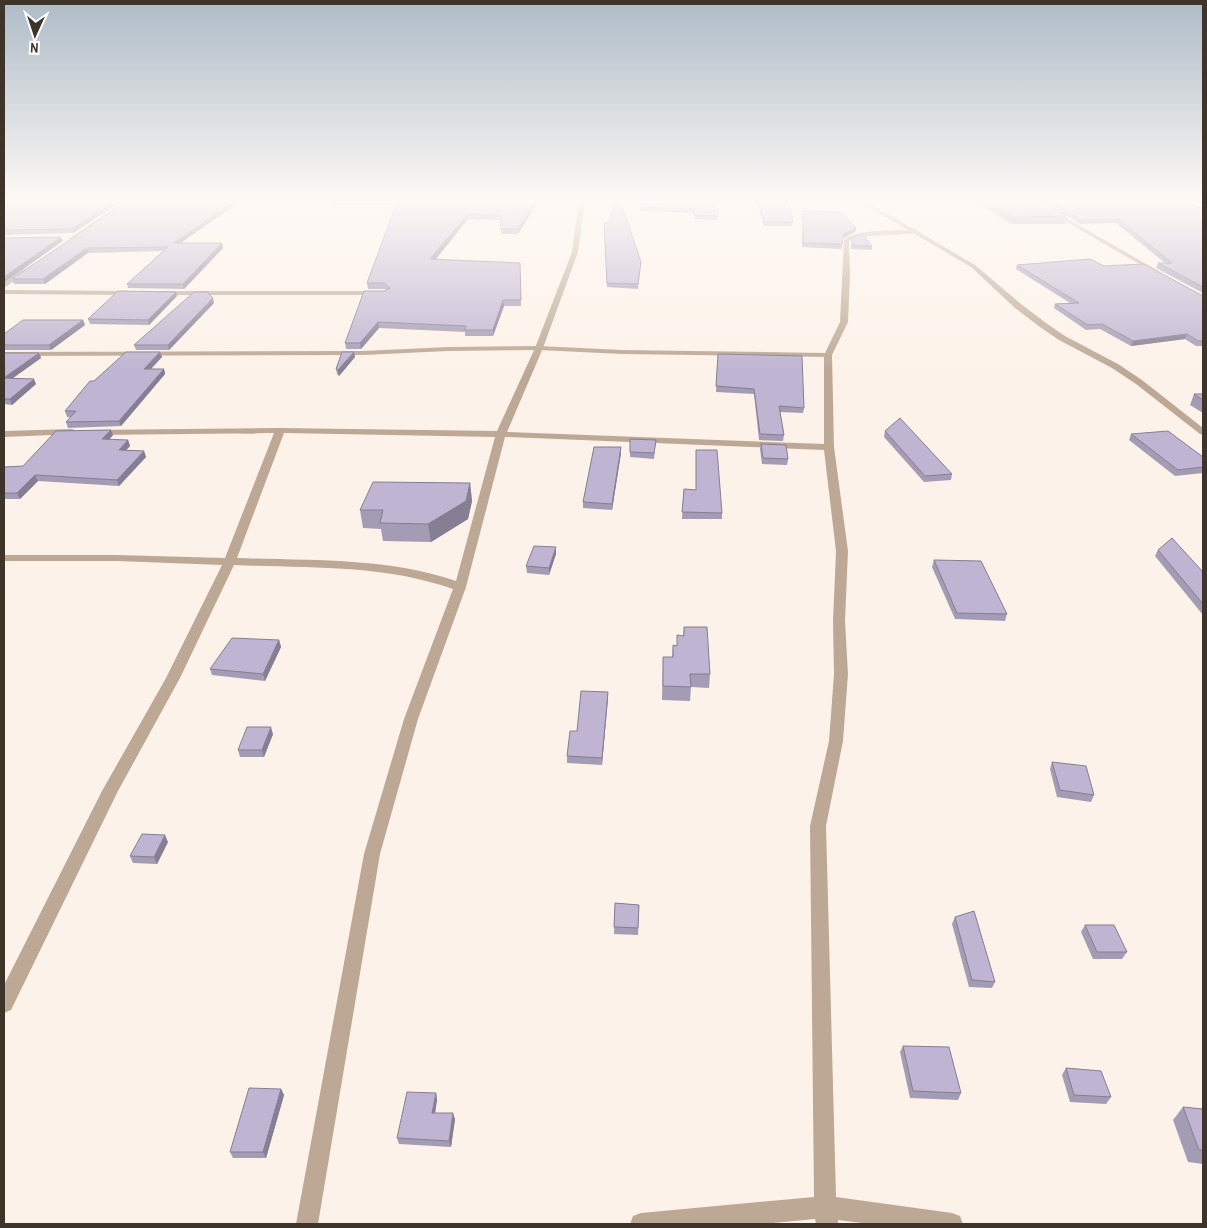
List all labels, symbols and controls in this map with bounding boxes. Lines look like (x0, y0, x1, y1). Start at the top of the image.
north arrow (10, 10, 60, 60)
text: N (30, 39, 39, 57)

